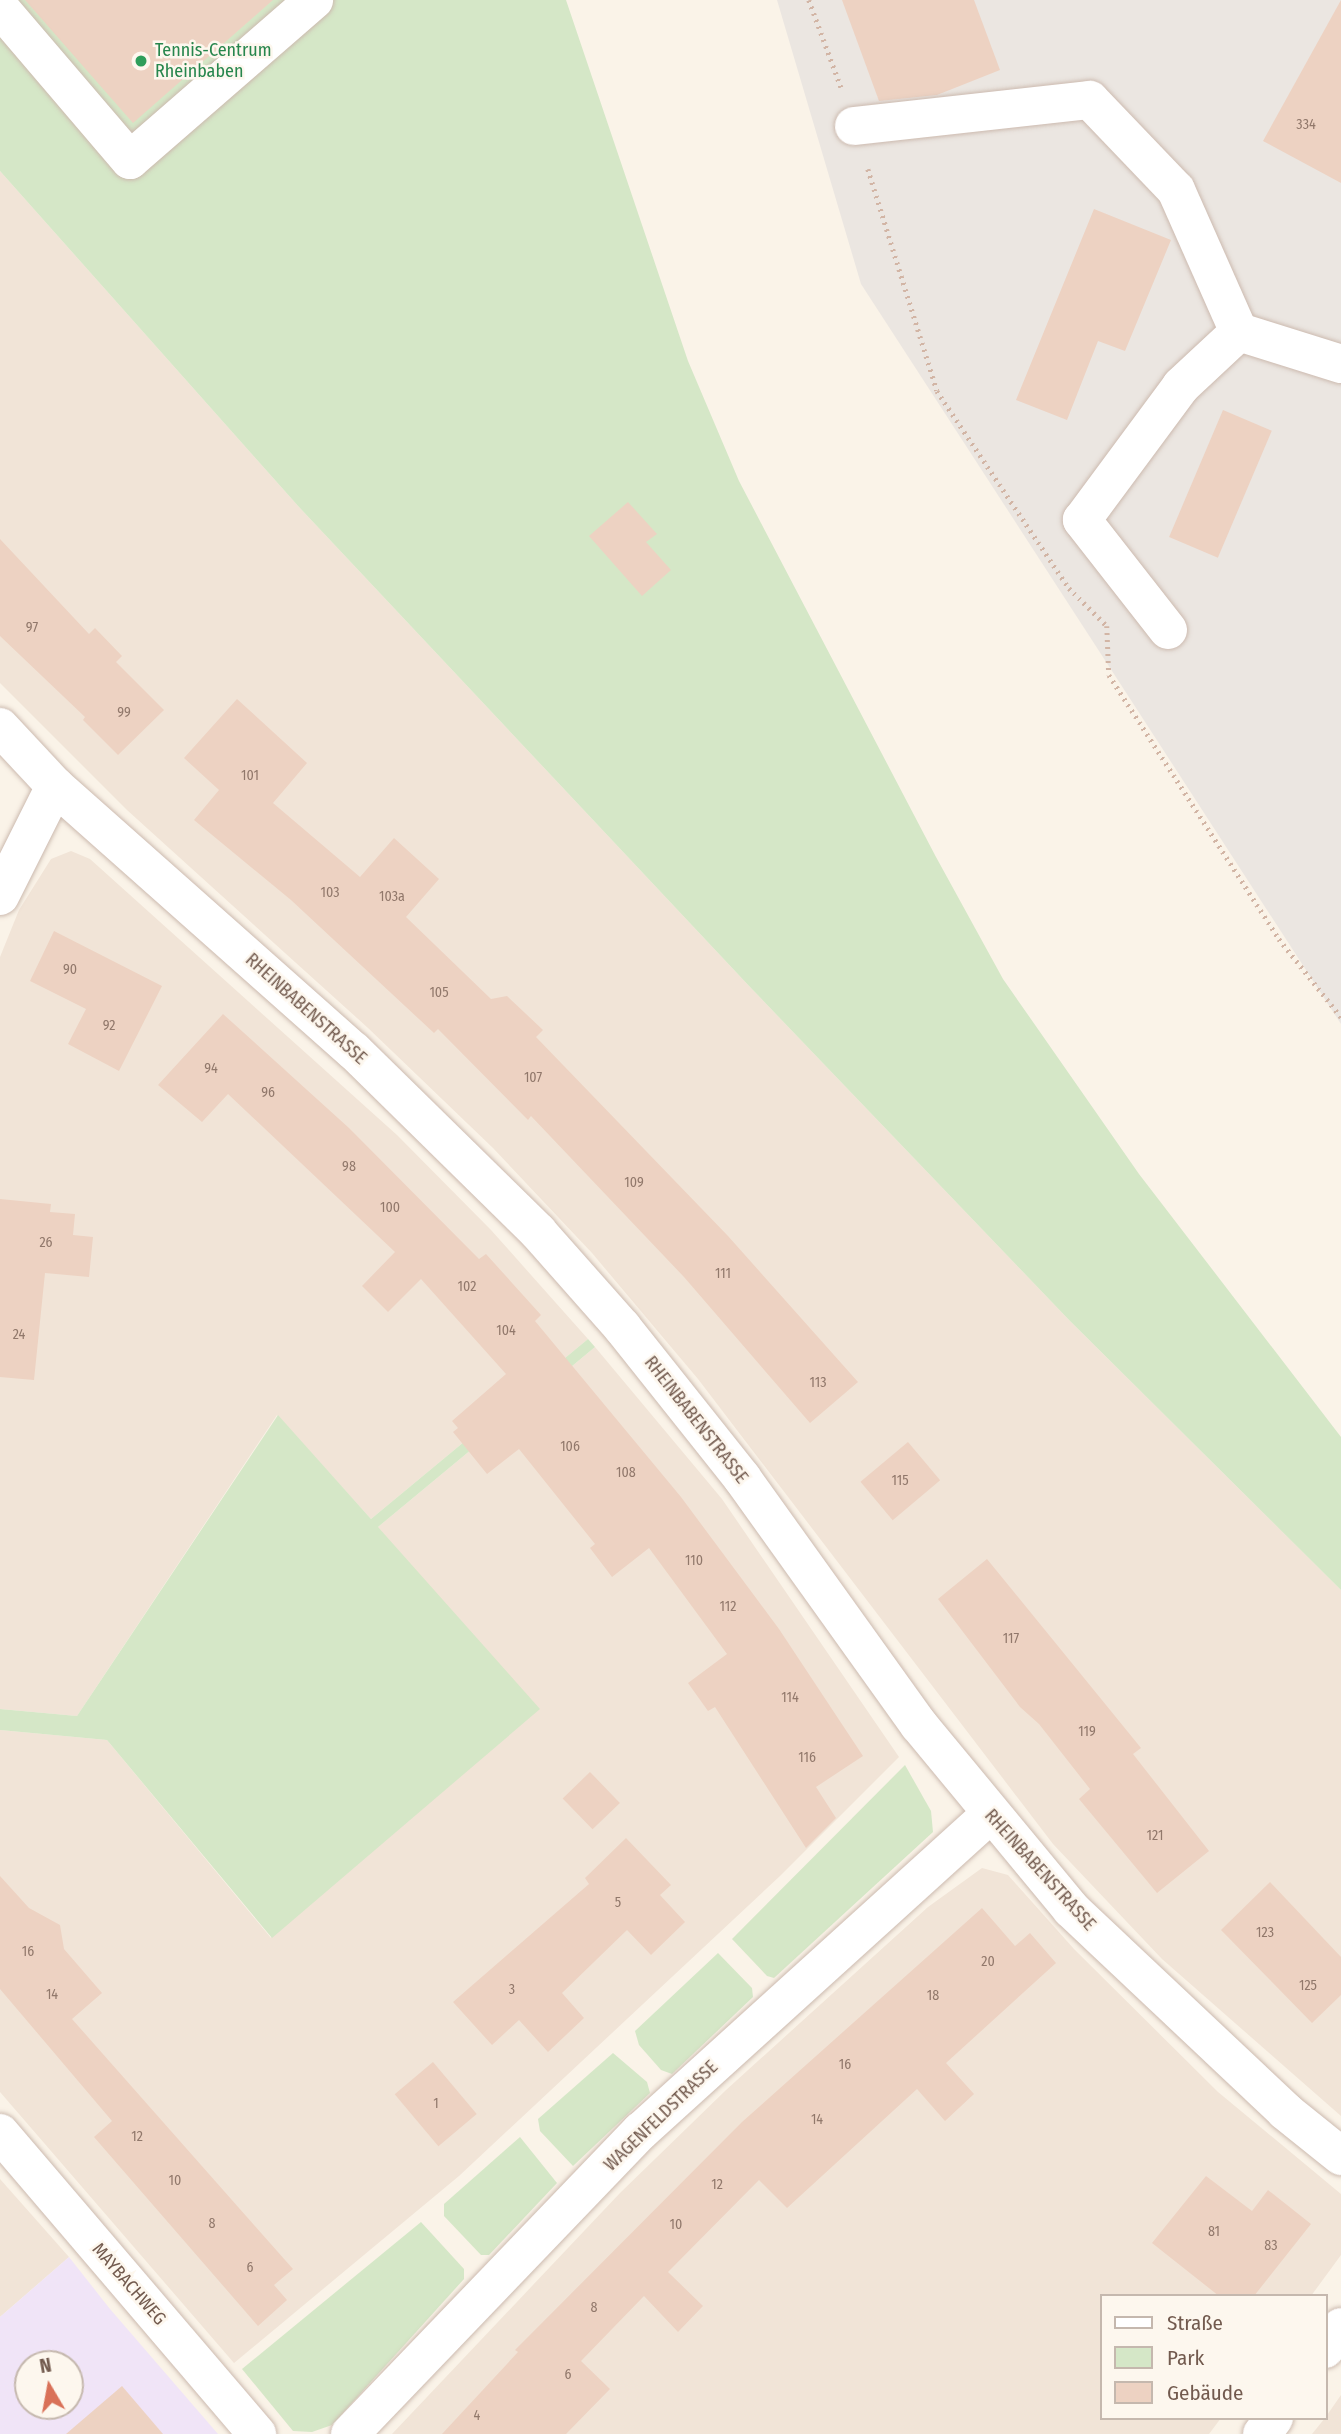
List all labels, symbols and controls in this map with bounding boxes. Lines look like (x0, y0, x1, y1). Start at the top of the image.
place label: Tennis-Centrum Rheinbaben (155, 40, 271, 82)
marker: Tennis-Centrum Rheinbaben (133, 53, 149, 69)
house number: 334 (1296, 117, 1316, 133)
house number: 97 (26, 620, 38, 636)
house number: 99 (117, 705, 131, 721)
house number: 101 (241, 768, 259, 784)
house number: 103 (321, 885, 339, 901)
house number: 103a (379, 889, 405, 905)
street label: RHEINBABENSTRASSE (241, 949, 371, 1069)
house number: 90 (63, 962, 77, 978)
house number: 105 (429, 985, 449, 1001)
house number: 92 (103, 1018, 115, 1034)
house number: 94 (204, 1061, 218, 1077)
house number: 107 (524, 1070, 542, 1086)
house number: 96 (261, 1085, 275, 1101)
house number: 98 (342, 1159, 356, 1175)
house number: 109 (624, 1175, 644, 1191)
house number: 100 (380, 1200, 400, 1216)
house number: 26 (39, 1235, 53, 1251)
house number: 111 (715, 1266, 731, 1282)
house number: 102 (458, 1279, 476, 1295)
house number: 104 (496, 1323, 516, 1339)
house number: 24 (13, 1327, 25, 1343)
street label: RHEINBABENSTRASSE (640, 1352, 752, 1488)
house number: 113 (809, 1375, 827, 1391)
house number: 106 (560, 1439, 580, 1455)
house number: 108 (616, 1465, 636, 1481)
house number: 115 (891, 1473, 909, 1489)
house number: 110 (685, 1553, 703, 1569)
house number: 112 (720, 1599, 736, 1615)
house number: 117 (1003, 1631, 1019, 1647)
house number: 114 (781, 1690, 799, 1706)
house number: 119 (1078, 1724, 1096, 1740)
house number: 116 (798, 1750, 816, 1766)
street label: RHEINBABENSTRASSE (980, 1805, 1100, 1935)
house number: 121 (1147, 1828, 1163, 1844)
house number: 5 (615, 1895, 621, 1911)
house number: 123 (1256, 1925, 1274, 1941)
house number: 16 (22, 1944, 34, 1960)
house number: 20 (981, 1954, 995, 1970)
house number: 125 (1299, 1978, 1317, 1994)
house number: 3 (509, 1982, 515, 1998)
house number: 14 (46, 1987, 58, 2003)
house number: 18 (927, 1988, 939, 2004)
street label: WAGENFELDSTRASSE (600, 2056, 722, 2176)
house number: 16 (839, 2057, 851, 2073)
house number: 1 (433, 2096, 439, 2112)
house number: 14 (811, 2112, 823, 2128)
house number: 12 (131, 2129, 143, 2145)
house number: 10 (169, 2173, 181, 2189)
house number: 12 (711, 2177, 723, 2193)
house number: 8 (209, 2216, 215, 2232)
house number: 10 (670, 2217, 682, 2233)
house number: 81 (1208, 2224, 1220, 2240)
house number: 83 (1264, 2238, 1278, 2254)
street label: MAYBACHWEG (88, 2239, 170, 2329)
house number: 6 (247, 2260, 253, 2276)
legend (1100, 2294, 1327, 2420)
house number: 8 (591, 2300, 597, 2316)
text: Straße (1167, 2310, 1223, 2336)
text: Park (1167, 2345, 1204, 2371)
north arrow (14, 2350, 84, 2420)
text: N (38, 2353, 53, 2378)
house number: 6 (565, 2367, 571, 2383)
text: Gebäude (1167, 2380, 1243, 2406)
house number: 4 (474, 2408, 480, 2424)

